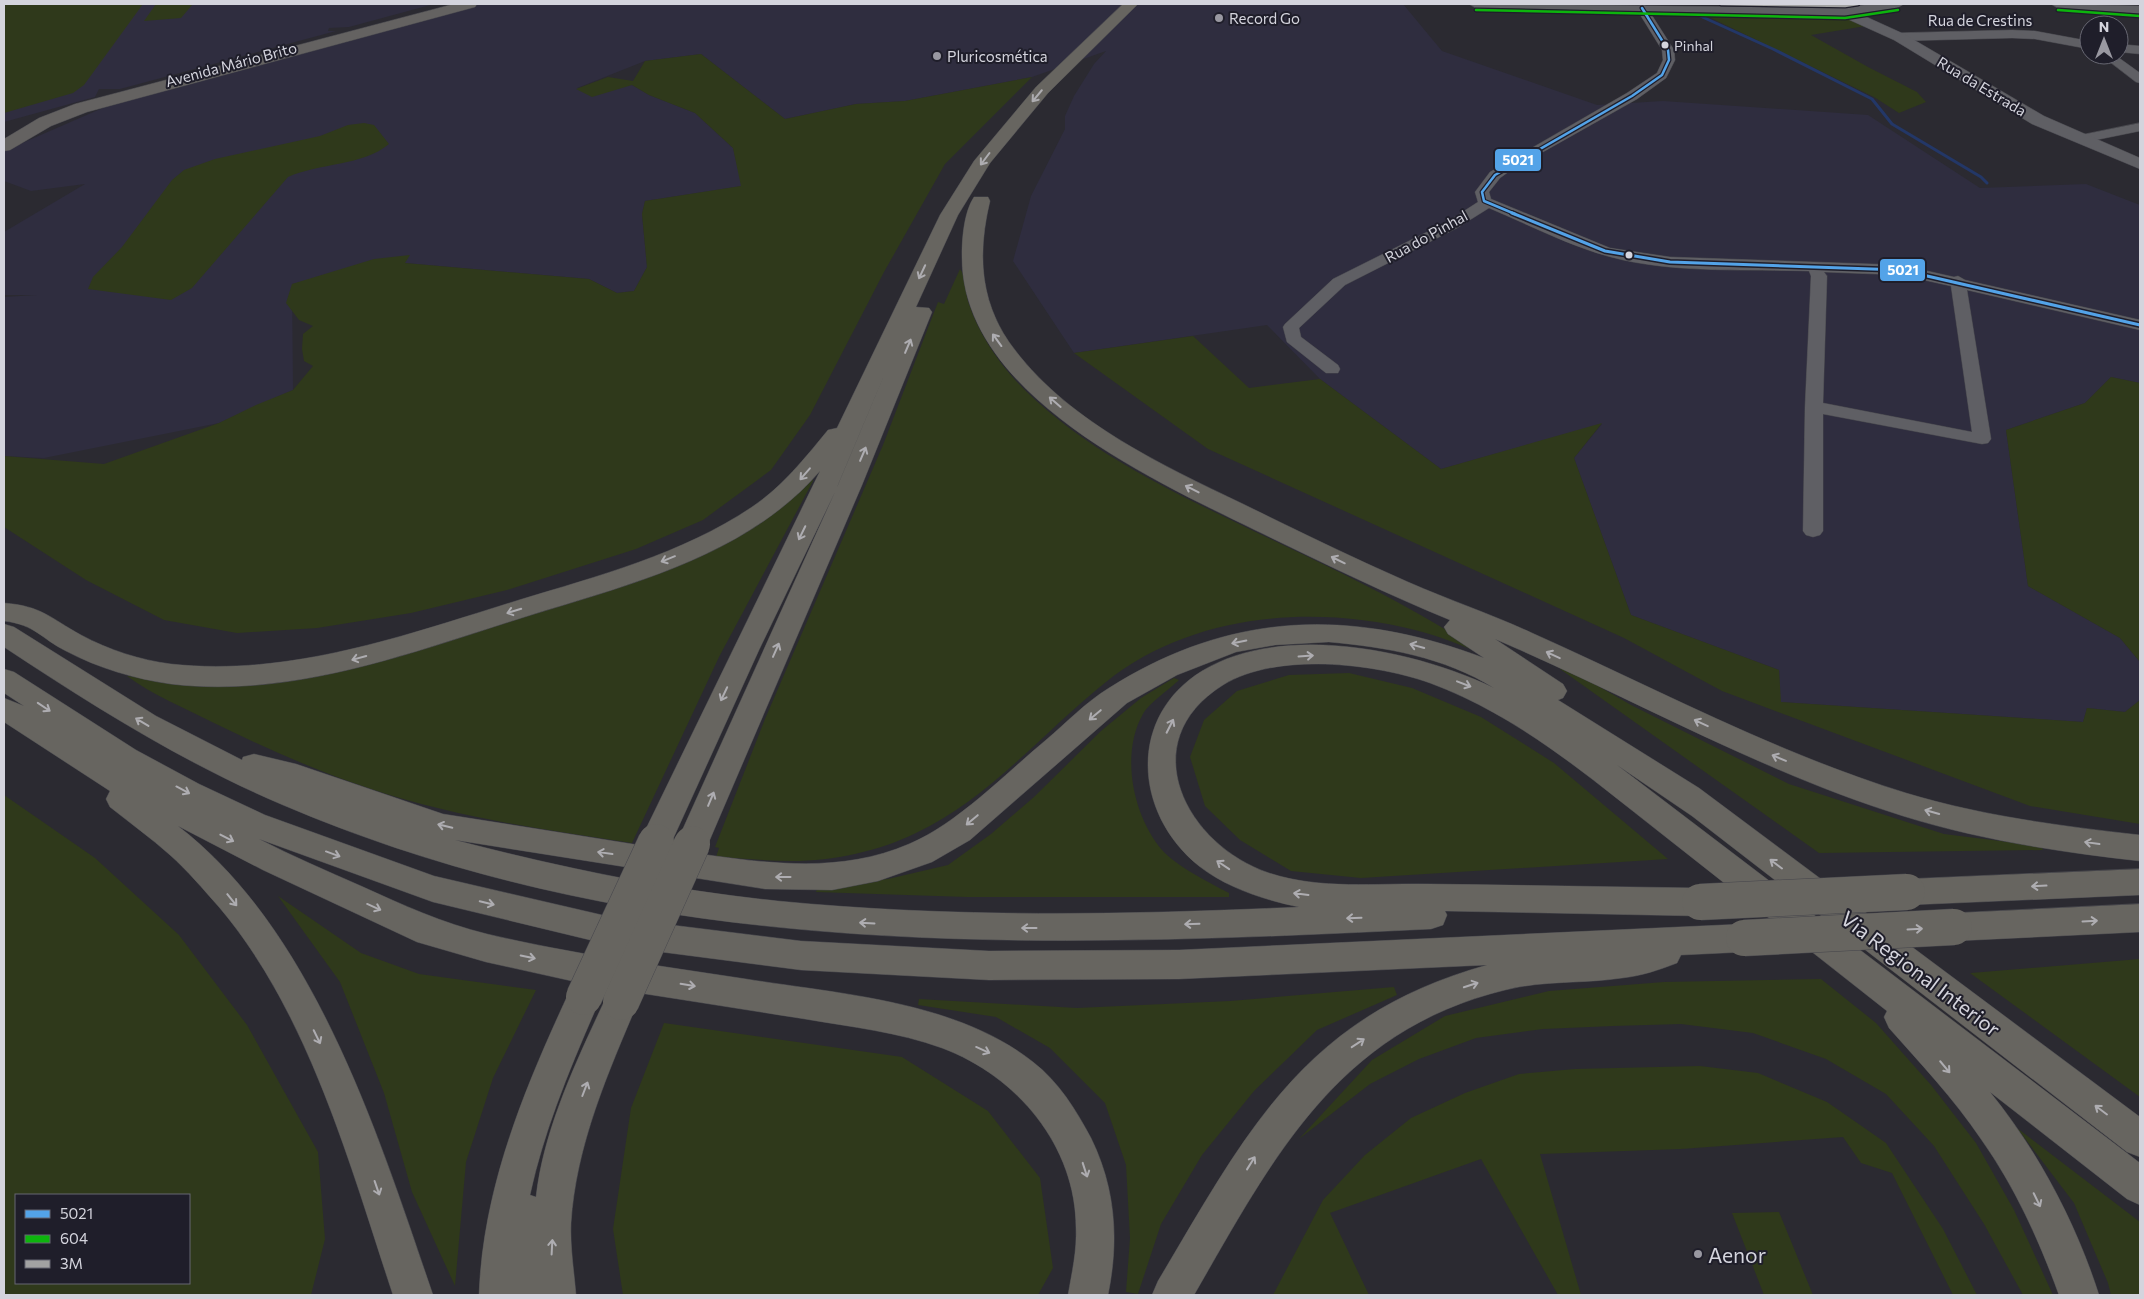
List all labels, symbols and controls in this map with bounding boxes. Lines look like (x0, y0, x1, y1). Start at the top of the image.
place label: Record Go (1229, 9, 1300, 27)
street label: Rua de Crestins (1928, 11, 2032, 29)
marker: Record Go (1213, 12, 1225, 24)
north arrow (2079, 15, 2129, 65)
text: N (2099, 18, 2109, 35)
place label: Pinhal (1674, 37, 1713, 54)
street label: Avenida Mário Brito (163, 38, 299, 90)
marker: Pinhal (1660, 40, 1670, 50)
place label: Pluricosmética (947, 47, 1048, 65)
marker: Pluricosmética (931, 50, 943, 62)
street label: Rua da Estrada (1934, 52, 2030, 120)
one-way arrow (1031, 89, 1042, 102)
line badge: 5021 (1494, 148, 1542, 172)
text: 5021 (1502, 151, 1534, 168)
one-way arrow (980, 152, 990, 166)
street label: Rua do Pinhal (1382, 206, 1470, 266)
unlabelled marker (1624, 250, 1634, 260)
line badge: 5021 (1879, 258, 1926, 282)
text: 5021 (1887, 261, 1919, 278)
one-way arrow (916, 264, 926, 279)
one-way arrow (992, 333, 1002, 347)
one-way arrow (904, 339, 913, 354)
one-way arrow (1049, 397, 1062, 408)
one-way arrow (858, 447, 868, 462)
one-way arrow (799, 467, 811, 480)
one-way arrow (1185, 484, 1200, 493)
one-way arrow (797, 525, 806, 540)
one-way arrow (1331, 554, 1346, 564)
one-way arrow (661, 555, 676, 565)
one-way arrow (507, 606, 523, 616)
one-way arrow (1231, 638, 1247, 648)
one-way arrow (1410, 641, 1426, 651)
one-way arrow (772, 643, 782, 658)
one-way arrow (1546, 649, 1561, 659)
one-way arrow (1298, 651, 1314, 660)
one-way arrow (351, 654, 367, 663)
one-way arrow (1456, 680, 1471, 690)
one-way arrow (719, 686, 729, 701)
one-way arrow (37, 702, 51, 712)
one-way arrow (1089, 709, 1102, 721)
one-way arrow (135, 716, 149, 726)
one-way arrow (1694, 718, 1709, 727)
one-way arrow (1165, 719, 1175, 734)
one-way arrow (1772, 753, 1787, 763)
one-way arrow (176, 785, 191, 795)
one-way arrow (707, 792, 717, 807)
one-way arrow (1925, 807, 1941, 816)
one-way arrow (965, 815, 978, 826)
one-way arrow (437, 821, 453, 830)
one-way arrow (219, 834, 234, 843)
one-way arrow (2084, 838, 2100, 848)
one-way arrow (597, 848, 613, 858)
one-way arrow (324, 850, 340, 859)
one-way arrow (1770, 858, 1783, 869)
one-way arrow (1216, 859, 1230, 869)
one-way arrow (775, 872, 791, 881)
one-way arrow (2031, 882, 2047, 891)
one-way arrow (1294, 889, 1310, 899)
one-way arrow (226, 893, 237, 906)
one-way arrow (479, 899, 495, 908)
one-way arrow (366, 903, 381, 912)
street label: Via Regional Interior (1836, 905, 2006, 1041)
one-way arrow (1346, 913, 1362, 922)
one-way arrow (2082, 916, 2098, 925)
one-way arrow (859, 918, 875, 927)
one-way arrow (1184, 919, 1200, 928)
one-way arrow (1021, 923, 1038, 933)
one-way arrow (1907, 925, 1923, 934)
one-way arrow (519, 953, 535, 962)
one-way arrow (1462, 979, 1478, 989)
one-way arrow (680, 980, 696, 990)
one-way arrow (313, 1029, 323, 1044)
one-way arrow (1351, 1038, 1365, 1048)
one-way arrow (975, 1045, 990, 1055)
one-way arrow (1939, 1061, 1950, 1074)
one-way arrow (582, 1081, 591, 1096)
one-way arrow (2095, 1104, 2108, 1115)
one-way arrow (1246, 1157, 1256, 1171)
one-way arrow (1081, 1161, 1091, 1177)
one-way arrow (372, 1180, 382, 1196)
one-way arrow (2033, 1192, 2043, 1207)
legend (15, 1194, 190, 1284)
text: 5021 (60, 1204, 93, 1222)
text: 604 (60, 1229, 88, 1247)
one-way arrow (548, 1239, 557, 1255)
place label: Aenor (1708, 1242, 1766, 1267)
marker: Aenor (1692, 1248, 1704, 1260)
text: 3M (60, 1254, 83, 1272)

